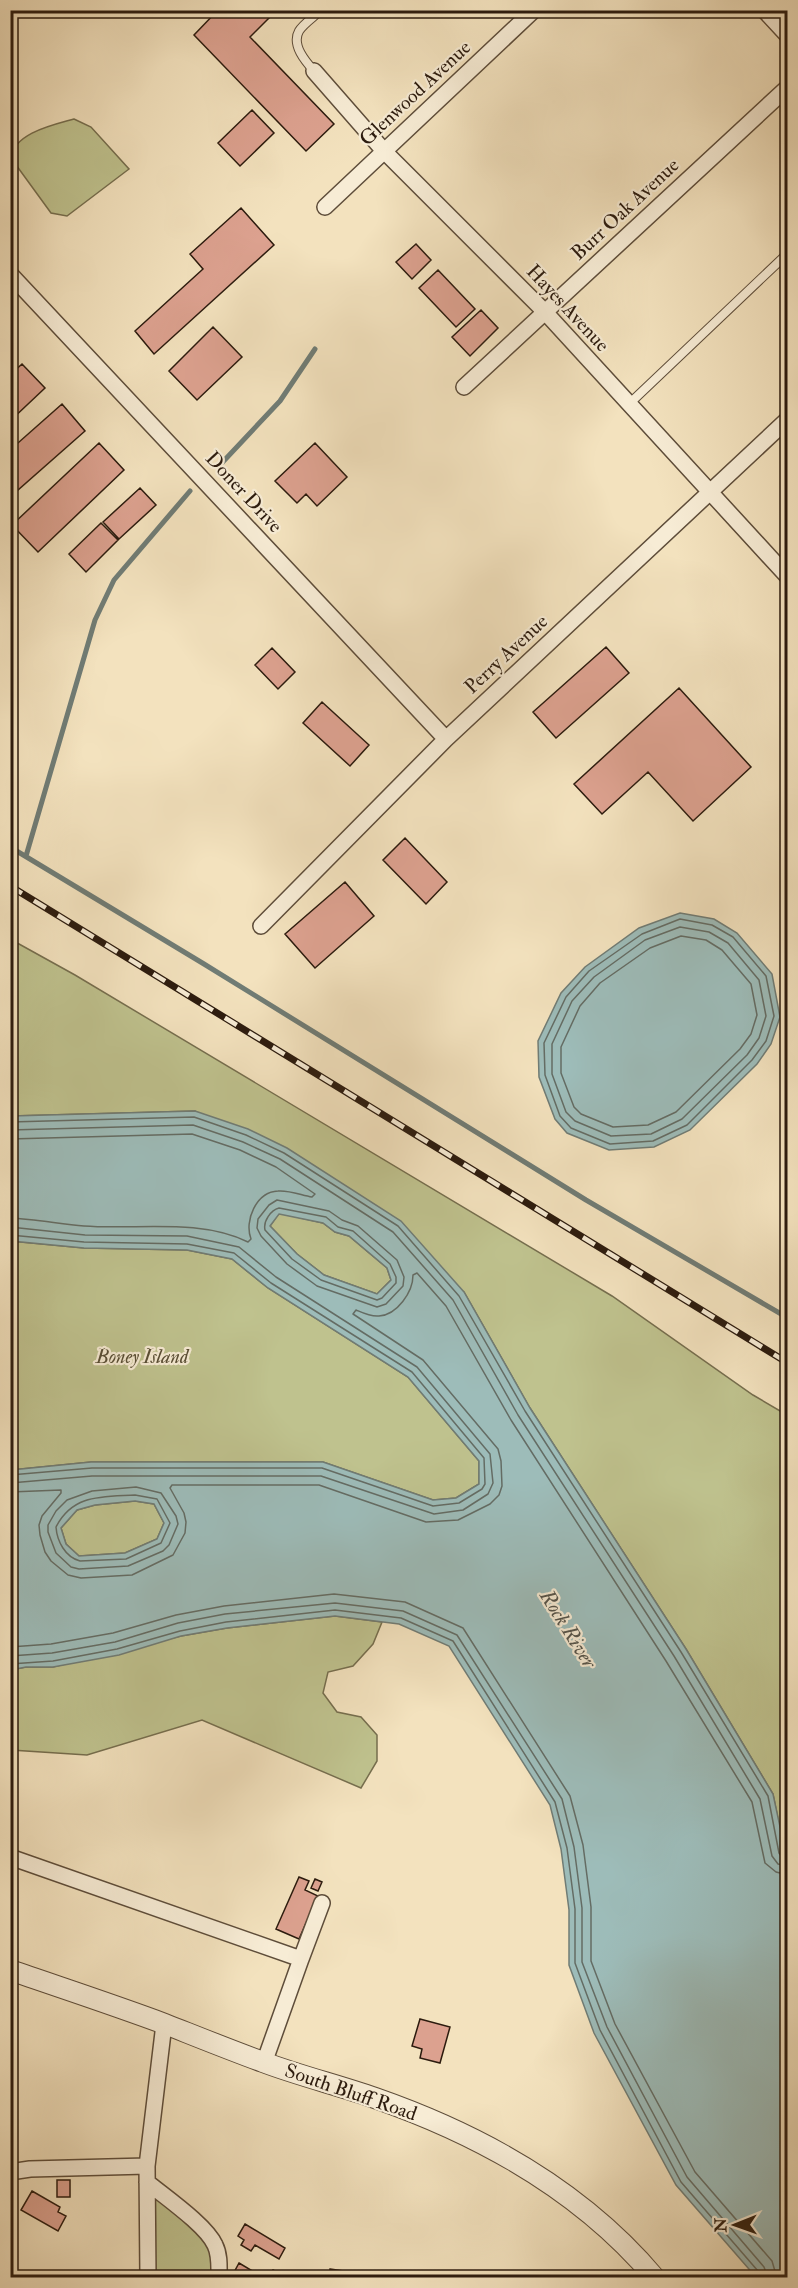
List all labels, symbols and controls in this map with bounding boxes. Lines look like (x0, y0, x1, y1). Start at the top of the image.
street label: Glenwood Avenue (354, 35, 476, 151)
street label: Burr Oak Avenue (566, 153, 684, 265)
street label: Hayes Avenue (521, 259, 615, 357)
street label: Doner Drive (200, 446, 288, 538)
street label: Perry Avenue (459, 609, 553, 699)
park label: Boney Island (95, 1344, 190, 1369)
water label: Rock River (533, 1584, 603, 1674)
street label: South Bluff Road (282, 2058, 420, 2126)
north arrow (705, 2195, 765, 2255)
text: N (711, 2217, 731, 2234)

